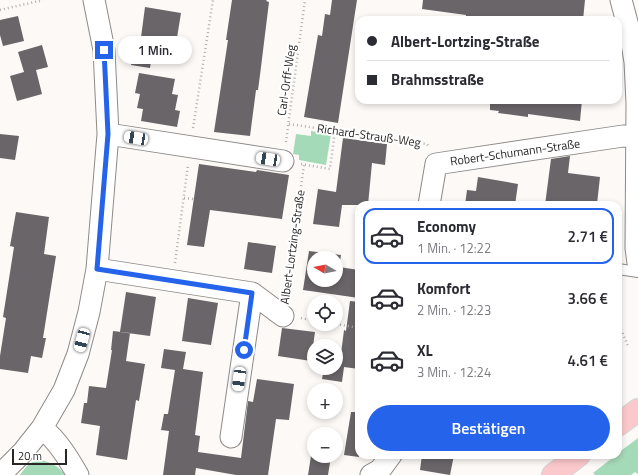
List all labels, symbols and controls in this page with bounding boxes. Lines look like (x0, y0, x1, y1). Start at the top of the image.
text: Albert-Lortzing-Straße (391, 30, 539, 53)
callout: 1 Min. (118, 36, 192, 64)
text: 1 Min. (138, 40, 172, 60)
route end (95, 41, 113, 59)
street label: Carl-Orff-Weg (272, 43, 300, 117)
text: Brahmsstraße (391, 68, 484, 91)
street label: Richard-Strauß-Weg (316, 118, 422, 152)
car (123, 130, 149, 146)
street label: Robert-Schumann-Straße (449, 133, 581, 171)
car (255, 151, 281, 167)
street label: Albert-Lortzing-Straße (275, 189, 309, 305)
text: Economy (417, 215, 476, 238)
icon: car (369, 218, 405, 254)
text: 2.71 € (568, 225, 608, 248)
text: 1 Min. · 12:22 (417, 238, 491, 258)
north arrow (307, 251, 343, 287)
map controls (307, 251, 343, 463)
text: Komfort (417, 277, 471, 300)
icon: car (369, 280, 405, 316)
text: 3.66 € (568, 287, 608, 310)
button: locate (307, 295, 343, 331)
text: 2 Min. · 12:23 (417, 300, 491, 320)
car (73, 327, 91, 353)
button: layers (307, 339, 343, 375)
text: XL (417, 339, 433, 362)
route start (235, 341, 253, 359)
icon: car (369, 342, 405, 378)
text: 4.61 € (568, 349, 608, 372)
text: 3 Min. · 12:24 (417, 362, 491, 382)
car (231, 366, 247, 392)
button: + (307, 383, 343, 419)
button: Bestätigen (367, 405, 610, 451)
button: − (307, 427, 343, 463)
scale bar (12, 447, 67, 466)
text: 20 m (18, 448, 42, 464)

